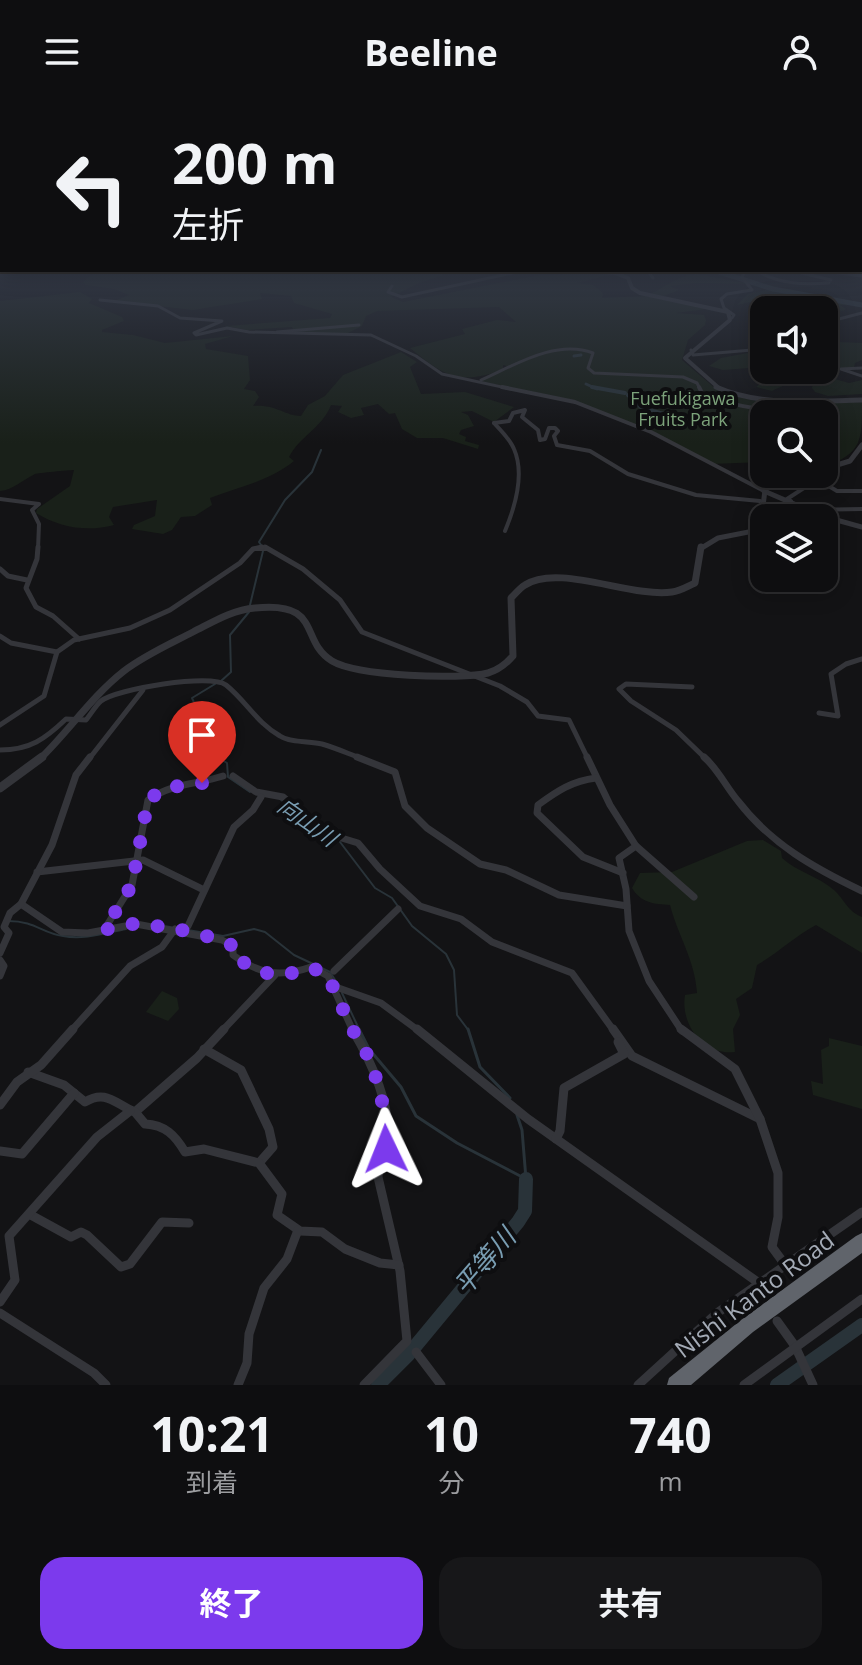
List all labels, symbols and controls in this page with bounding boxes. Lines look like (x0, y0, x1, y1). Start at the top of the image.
text: Beeline (364, 28, 498, 77)
icon: menu (40, 30, 84, 74)
icon: person (778, 30, 822, 74)
text: 200 m (172, 124, 338, 200)
icon: left (40, 136, 144, 240)
text: 左折 (172, 200, 244, 249)
map controls (750, 296, 838, 592)
button: sound (750, 296, 838, 384)
park label: Fuefukigawa Fruits Park (630, 386, 736, 431)
button: search (750, 400, 838, 488)
button: layers (750, 504, 838, 592)
pin (168, 701, 236, 783)
icon: arrive (180, 713, 224, 757)
water label: 向山川 (272, 790, 345, 853)
position arrow (344, 1107, 428, 1191)
water label: 平等川 (445, 1217, 525, 1302)
street label: Nishi Kanto Road (667, 1223, 841, 1365)
text: 10:21 (150, 1401, 274, 1466)
text: 10 (424, 1401, 479, 1466)
text: 740 (629, 1402, 712, 1467)
text: m (658, 1463, 683, 1499)
text: 到着 (186, 1464, 238, 1500)
text: 分 (439, 1464, 465, 1500)
button: 終了 (40, 1557, 423, 1649)
button: 共有 (439, 1557, 822, 1649)

